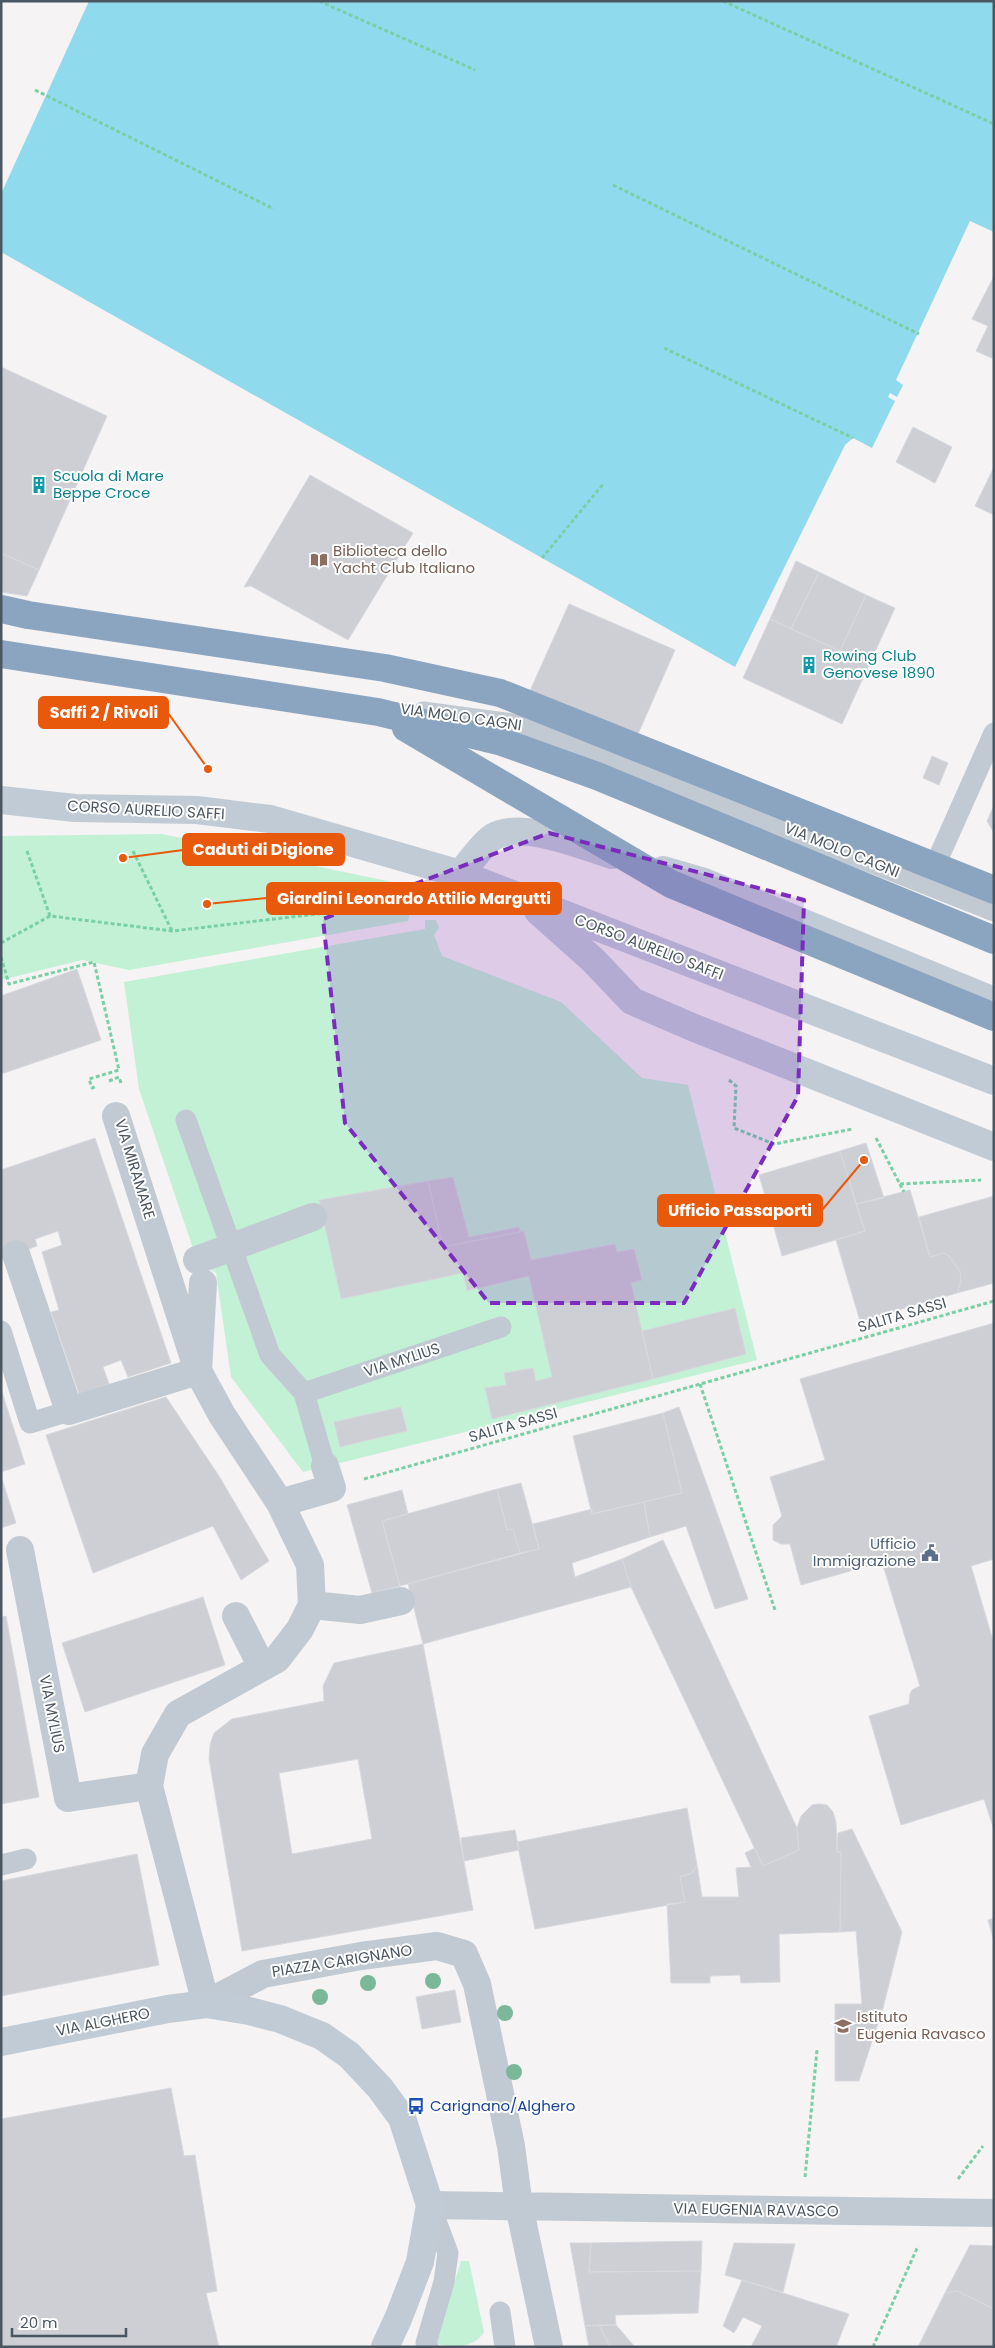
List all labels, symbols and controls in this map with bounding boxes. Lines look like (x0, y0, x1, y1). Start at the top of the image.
place label: Scuola di Mare Beppe Croce (53, 465, 164, 503)
building icon: Scuola di Mare Beppe Croce (29, 475, 49, 495)
place label: Biblioteca dello Yacht Club Italiano (333, 540, 475, 578)
library icon: Biblioteca dello Yacht Club Italiano (309, 550, 329, 570)
place label: Rowing Club Genovese 1890 (823, 645, 935, 683)
building icon: Rowing Club Genovese 1890 (799, 655, 819, 675)
callout: Saffi 2 / Rivoli (39, 697, 168, 728)
street label: VIA MOLO CAGNI (399, 698, 523, 735)
text: Saffi 2 / Rivoli (50, 701, 158, 724)
street label: CORSO AURELIO SAFFI (67, 795, 225, 824)
street label: VIA MOLO CAGNI (781, 817, 903, 882)
callout: Caduti di Digione (183, 834, 344, 865)
text: Caduti di Digione (192, 838, 334, 861)
callout: Giardini Leonardo Attilio Margutti (267, 883, 561, 914)
text: Giardini Leonardo Attilio Margutti (277, 887, 551, 910)
street label: CORSO AURELIO SAFFI (572, 908, 727, 985)
street label: VIA MIRAMARE (110, 1116, 161, 1221)
callout: Ufficio Passaporti (658, 1195, 822, 1226)
text: Ufficio Passaporti (668, 1199, 812, 1222)
street label: SALITA SASSI (855, 1292, 949, 1337)
street label: VIA MYLIUS (361, 1337, 443, 1382)
street label: SALITA SASSI (466, 1402, 560, 1447)
place label: Ufficio Immigrazione (813, 1533, 916, 1571)
public building icon: Ufficio Immigrazione (920, 1543, 940, 1563)
street label: VIA MYLIUS (35, 1673, 70, 1755)
street label: PIAZZA CARIGNANO (270, 1939, 414, 1982)
street label: VIA ALGHERO (54, 2002, 152, 2041)
place label: Istituto Eugenia Ravasco (857, 2006, 986, 2044)
school or university icon: Istituto Eugenia Ravasco (833, 2016, 853, 2036)
place label: Carignano/Alghero (430, 2095, 575, 2116)
bus stop icon: Carignano/Alghero (406, 2096, 426, 2116)
street label: VIA EUGENIA RAVASCO (673, 2198, 839, 2221)
scale bar (12, 2306, 126, 2338)
text: 20 m (20, 2312, 58, 2333)

